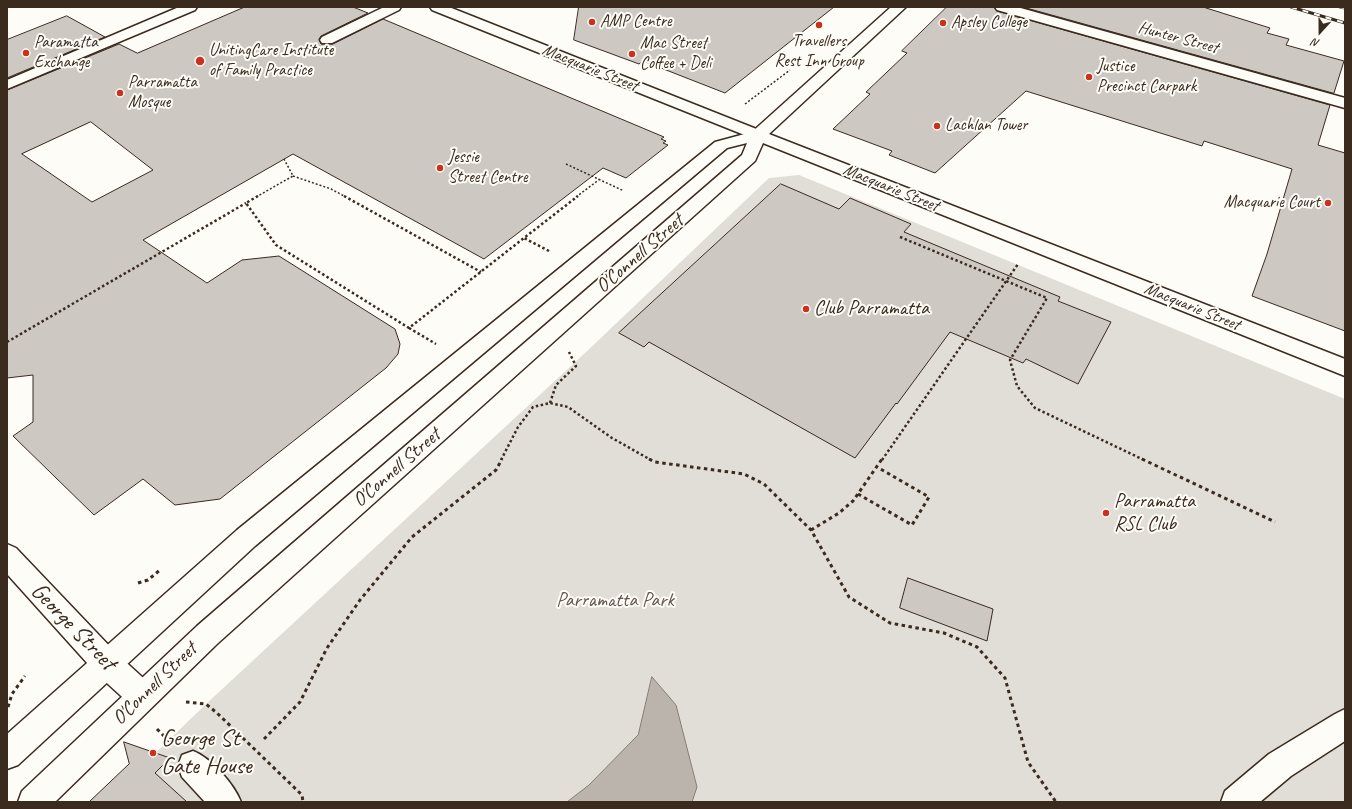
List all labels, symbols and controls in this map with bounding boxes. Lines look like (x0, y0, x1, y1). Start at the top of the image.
place label: AMP Centre (600, 12, 672, 32)
north arrow (1300, 12, 1340, 52)
place label: Apsley College (951, 13, 1027, 33)
marker: AMP Centre (587, 17, 597, 27)
marker: Apsley College (938, 18, 948, 28)
street label: Hunter Street (1136, 18, 1220, 58)
marker: Travellers Rest Inn Group (814, 20, 824, 30)
place label: Travellers Rest Inn Group (774, 32, 864, 72)
place label: Paramatta Exchange (34, 33, 98, 73)
place label: Mac Street Coffee + Deli (640, 34, 711, 74)
text: N (1310, 35, 1321, 51)
street label: Macquarie Street (539, 40, 641, 96)
place label: UnitingCare Institute of Family Practice (209, 41, 333, 81)
marker: Paramatta Exchange (21, 48, 31, 58)
marker: Mac Street Coffee + Deli (627, 49, 637, 59)
marker: UnitingCare Institute of Family Practice (194, 55, 206, 67)
place label: Justice Precinct Carpark (1097, 57, 1196, 97)
marker: Justice Precinct Carpark (1084, 72, 1094, 82)
place label: Parramatta Mosque (128, 73, 197, 113)
marker: Parramatta Mosque (115, 88, 125, 98)
place label: Lachlan Tower (945, 116, 1027, 136)
marker: Lachlan Tower (932, 121, 942, 131)
place label: Jessie Street Centre (448, 148, 528, 188)
street label: Macquarie Street (840, 160, 942, 216)
marker: Jessie Street Centre (435, 163, 445, 173)
place label: Macquarie Court (1224, 193, 1320, 213)
marker: Macquarie Court (1323, 198, 1333, 208)
street label: O'Connell Street (591, 209, 689, 299)
street label: Macquarie Street (1141, 279, 1243, 335)
place label: Club Parramatta (814, 297, 929, 321)
marker: Club Parramatta (801, 304, 811, 314)
street label: O'Connell Street (348, 423, 446, 513)
place label: Parramatta RSL Club (1114, 490, 1195, 537)
marker: Parramatta RSL Club (1101, 508, 1111, 518)
street label: George Street (24, 577, 122, 677)
park label: Parramatta Park (556, 589, 674, 613)
street label: O'Connell Street (108, 638, 202, 730)
place label: George St Gate House (161, 725, 252, 781)
marker: George St Gate House (148, 748, 158, 758)

